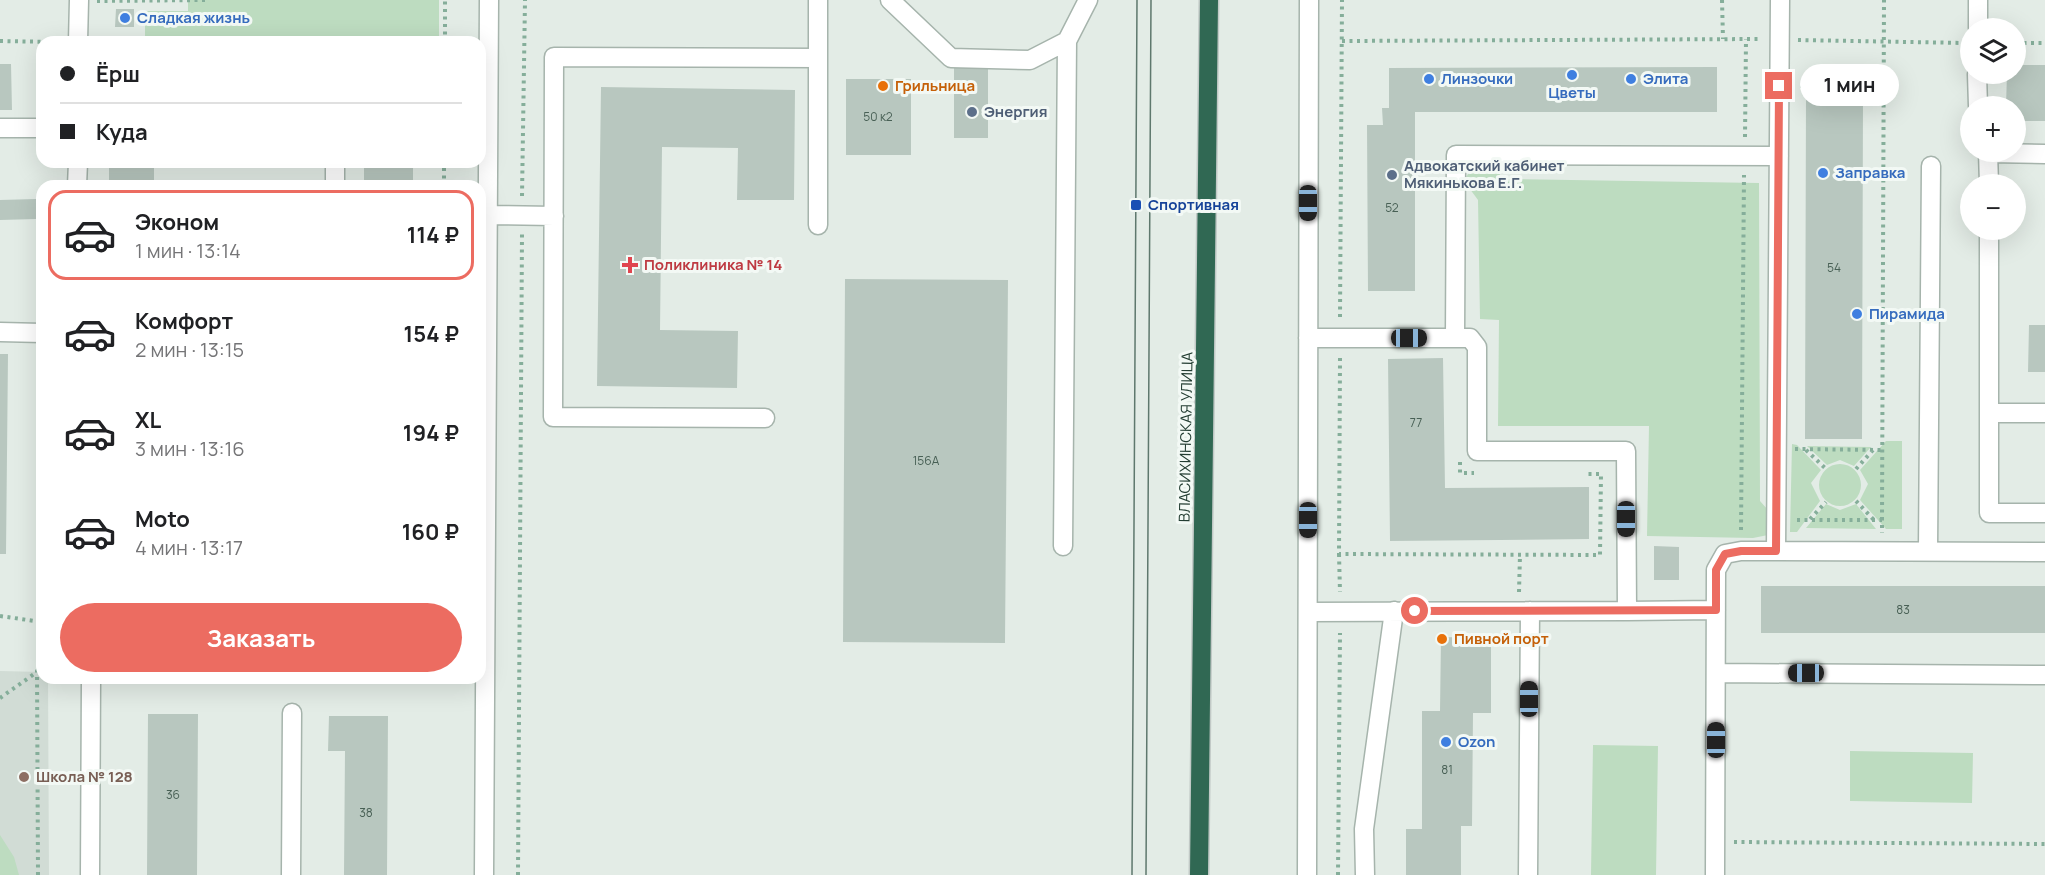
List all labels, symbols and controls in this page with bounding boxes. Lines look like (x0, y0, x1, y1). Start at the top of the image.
place label: Сладкая жизнь (137, 7, 250, 28)
marker: Сладкая жизнь (118, 11, 132, 25)
map controls (1960, 18, 2026, 240)
button: layers (1960, 18, 2026, 84)
text: Ёрш (96, 59, 140, 89)
callout: 1 мин (1800, 65, 1899, 107)
place label: Линзочки (1441, 68, 1513, 89)
marker: Цветы (1565, 68, 1579, 82)
place label: Элита (1643, 68, 1688, 89)
text: 1 мин (1824, 71, 1875, 98)
marker: Линзочки (1422, 72, 1436, 86)
marker: Элита (1624, 72, 1638, 86)
route end (1765, 72, 1792, 99)
place label: Грильница (895, 75, 975, 96)
marker: Грильница (876, 79, 890, 93)
place label: Цветы (1548, 82, 1596, 103)
button: + (1960, 96, 2026, 162)
place label: Энергия (984, 101, 1047, 122)
marker: Энергия (965, 105, 979, 119)
house number: 50 к2 (863, 108, 893, 125)
text: Куда (96, 117, 148, 147)
place label: Адвокатский кабинет Мякинькова Е.Г. (1404, 155, 1565, 193)
place label: Заправка (1835, 162, 1905, 183)
marker: Заправка (1816, 166, 1830, 180)
marker: Адвокатский кабинет Мякинькова Е.Г. (1385, 168, 1399, 182)
button: − (1960, 174, 2026, 240)
car (1299, 185, 1317, 221)
place label: Спортивная (1148, 194, 1239, 215)
marker: Спортивная (1129, 198, 1143, 212)
house number: 52 (1385, 199, 1399, 216)
text: Эконом (135, 207, 219, 237)
icon: car (63, 208, 117, 262)
text: 114 ₽ (407, 220, 459, 250)
text: 1 мин · 13:14 (135, 237, 241, 264)
place label: Поликлиника № 14 (644, 254, 782, 275)
marker: Поликлиника № 14 (621, 256, 639, 274)
house number: 54 (1827, 259, 1841, 276)
place label: Пирамида (1869, 303, 1945, 324)
text: Комфорт (135, 306, 233, 336)
icon: car (63, 307, 117, 361)
marker: Пирамида (1850, 307, 1864, 321)
text: 154 ₽ (404, 319, 459, 349)
car (1391, 329, 1427, 347)
text: 2 мин · 13:15 (135, 336, 244, 363)
street label: ВЛАСИХИНСКАЯ УЛИЦА (1174, 351, 1197, 522)
text: XL (135, 405, 161, 435)
icon: car (63, 406, 117, 460)
house number: 77 (1410, 414, 1422, 431)
text: 194 ₽ (403, 418, 459, 448)
text: 3 мин · 13:16 (135, 435, 245, 462)
house number: 156А (913, 452, 940, 469)
car (1617, 501, 1635, 537)
car (1299, 502, 1317, 538)
text: Moto (135, 504, 190, 534)
icon: car (63, 505, 117, 559)
text: 160 ₽ (402, 517, 459, 547)
text: 4 мин · 13:17 (135, 534, 243, 561)
route start (1401, 597, 1428, 624)
house number: 83 (1896, 601, 1910, 618)
button: Заказать (60, 603, 462, 672)
place label: Пивной порт (1454, 628, 1549, 649)
marker: Пивной порт (1435, 632, 1449, 646)
car (1788, 664, 1824, 682)
car (1520, 681, 1538, 717)
car (1707, 722, 1725, 758)
place label: Ozon (1458, 731, 1495, 752)
marker: Ozon (1439, 735, 1453, 749)
house number: 81 (1441, 761, 1453, 778)
place label: Школа № 128 (36, 766, 133, 787)
marker: Школа № 128 (17, 770, 31, 784)
house number: 36 (166, 786, 180, 803)
house number: 38 (359, 804, 373, 821)

